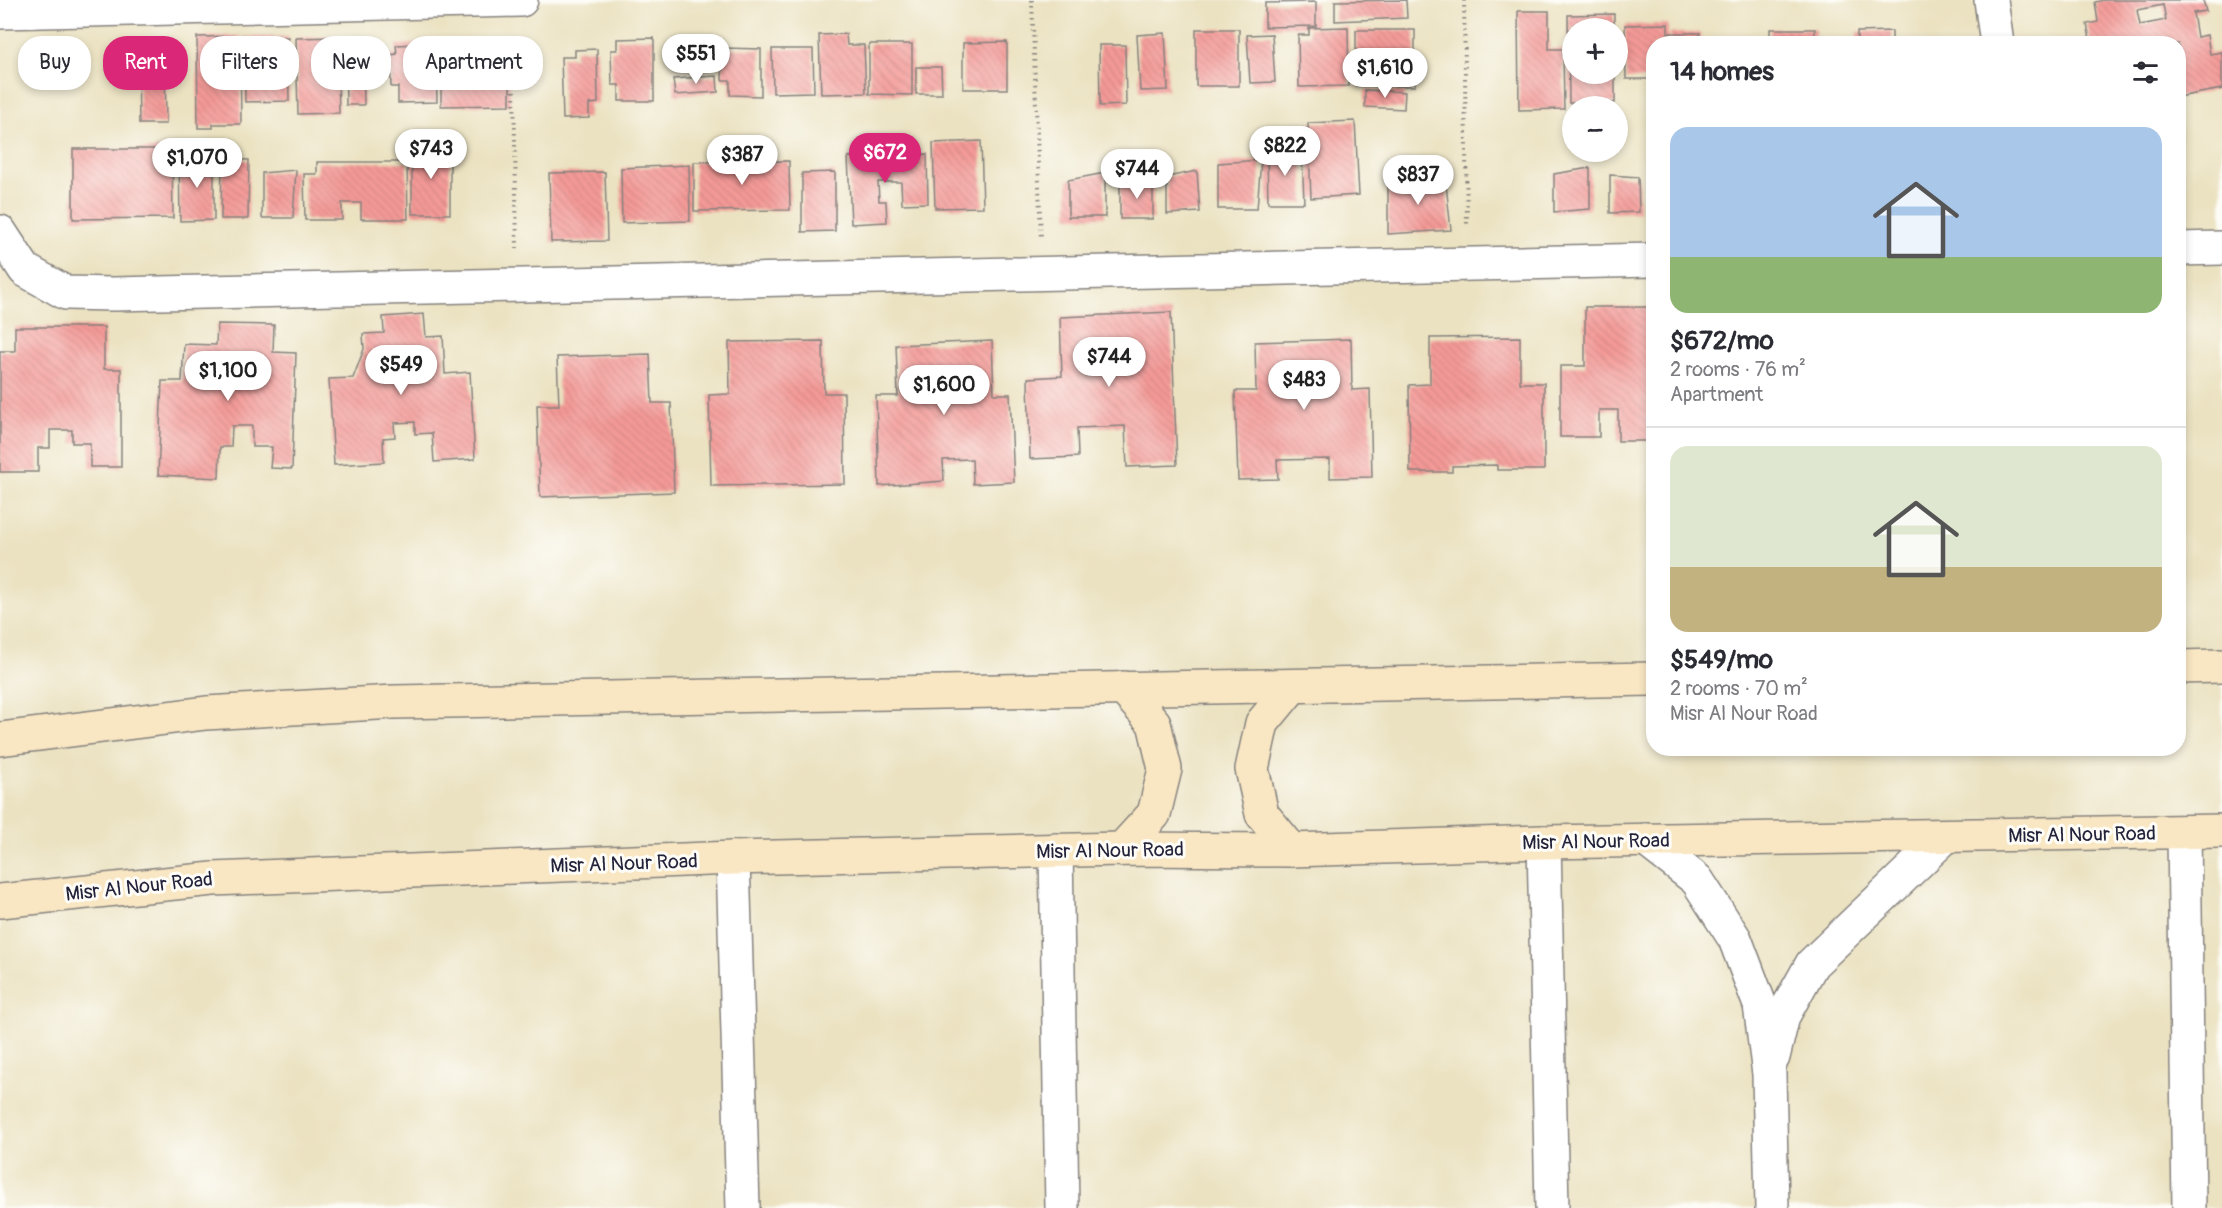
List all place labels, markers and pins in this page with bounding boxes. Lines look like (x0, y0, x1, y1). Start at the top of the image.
pin: $551 (660, 34, 732, 85)
pin: $1,610 (1336, 48, 1434, 99)
pin: $822 (1249, 126, 1321, 177)
pin: $743 (395, 129, 467, 180)
pin: $672 (849, 133, 921, 184)
pin: $387 (706, 135, 778, 186)
pin: $1,070 (148, 138, 246, 189)
pin: $744 (1101, 149, 1173, 200)
pin: $837 (1382, 155, 1454, 206)
pin: $744 (1073, 337, 1145, 388)
pin: $549 (365, 345, 437, 396)
pin: $1,100 (179, 351, 277, 402)
pin: $483 (1268, 360, 1340, 411)
pin: $1,600 (895, 365, 993, 416)

